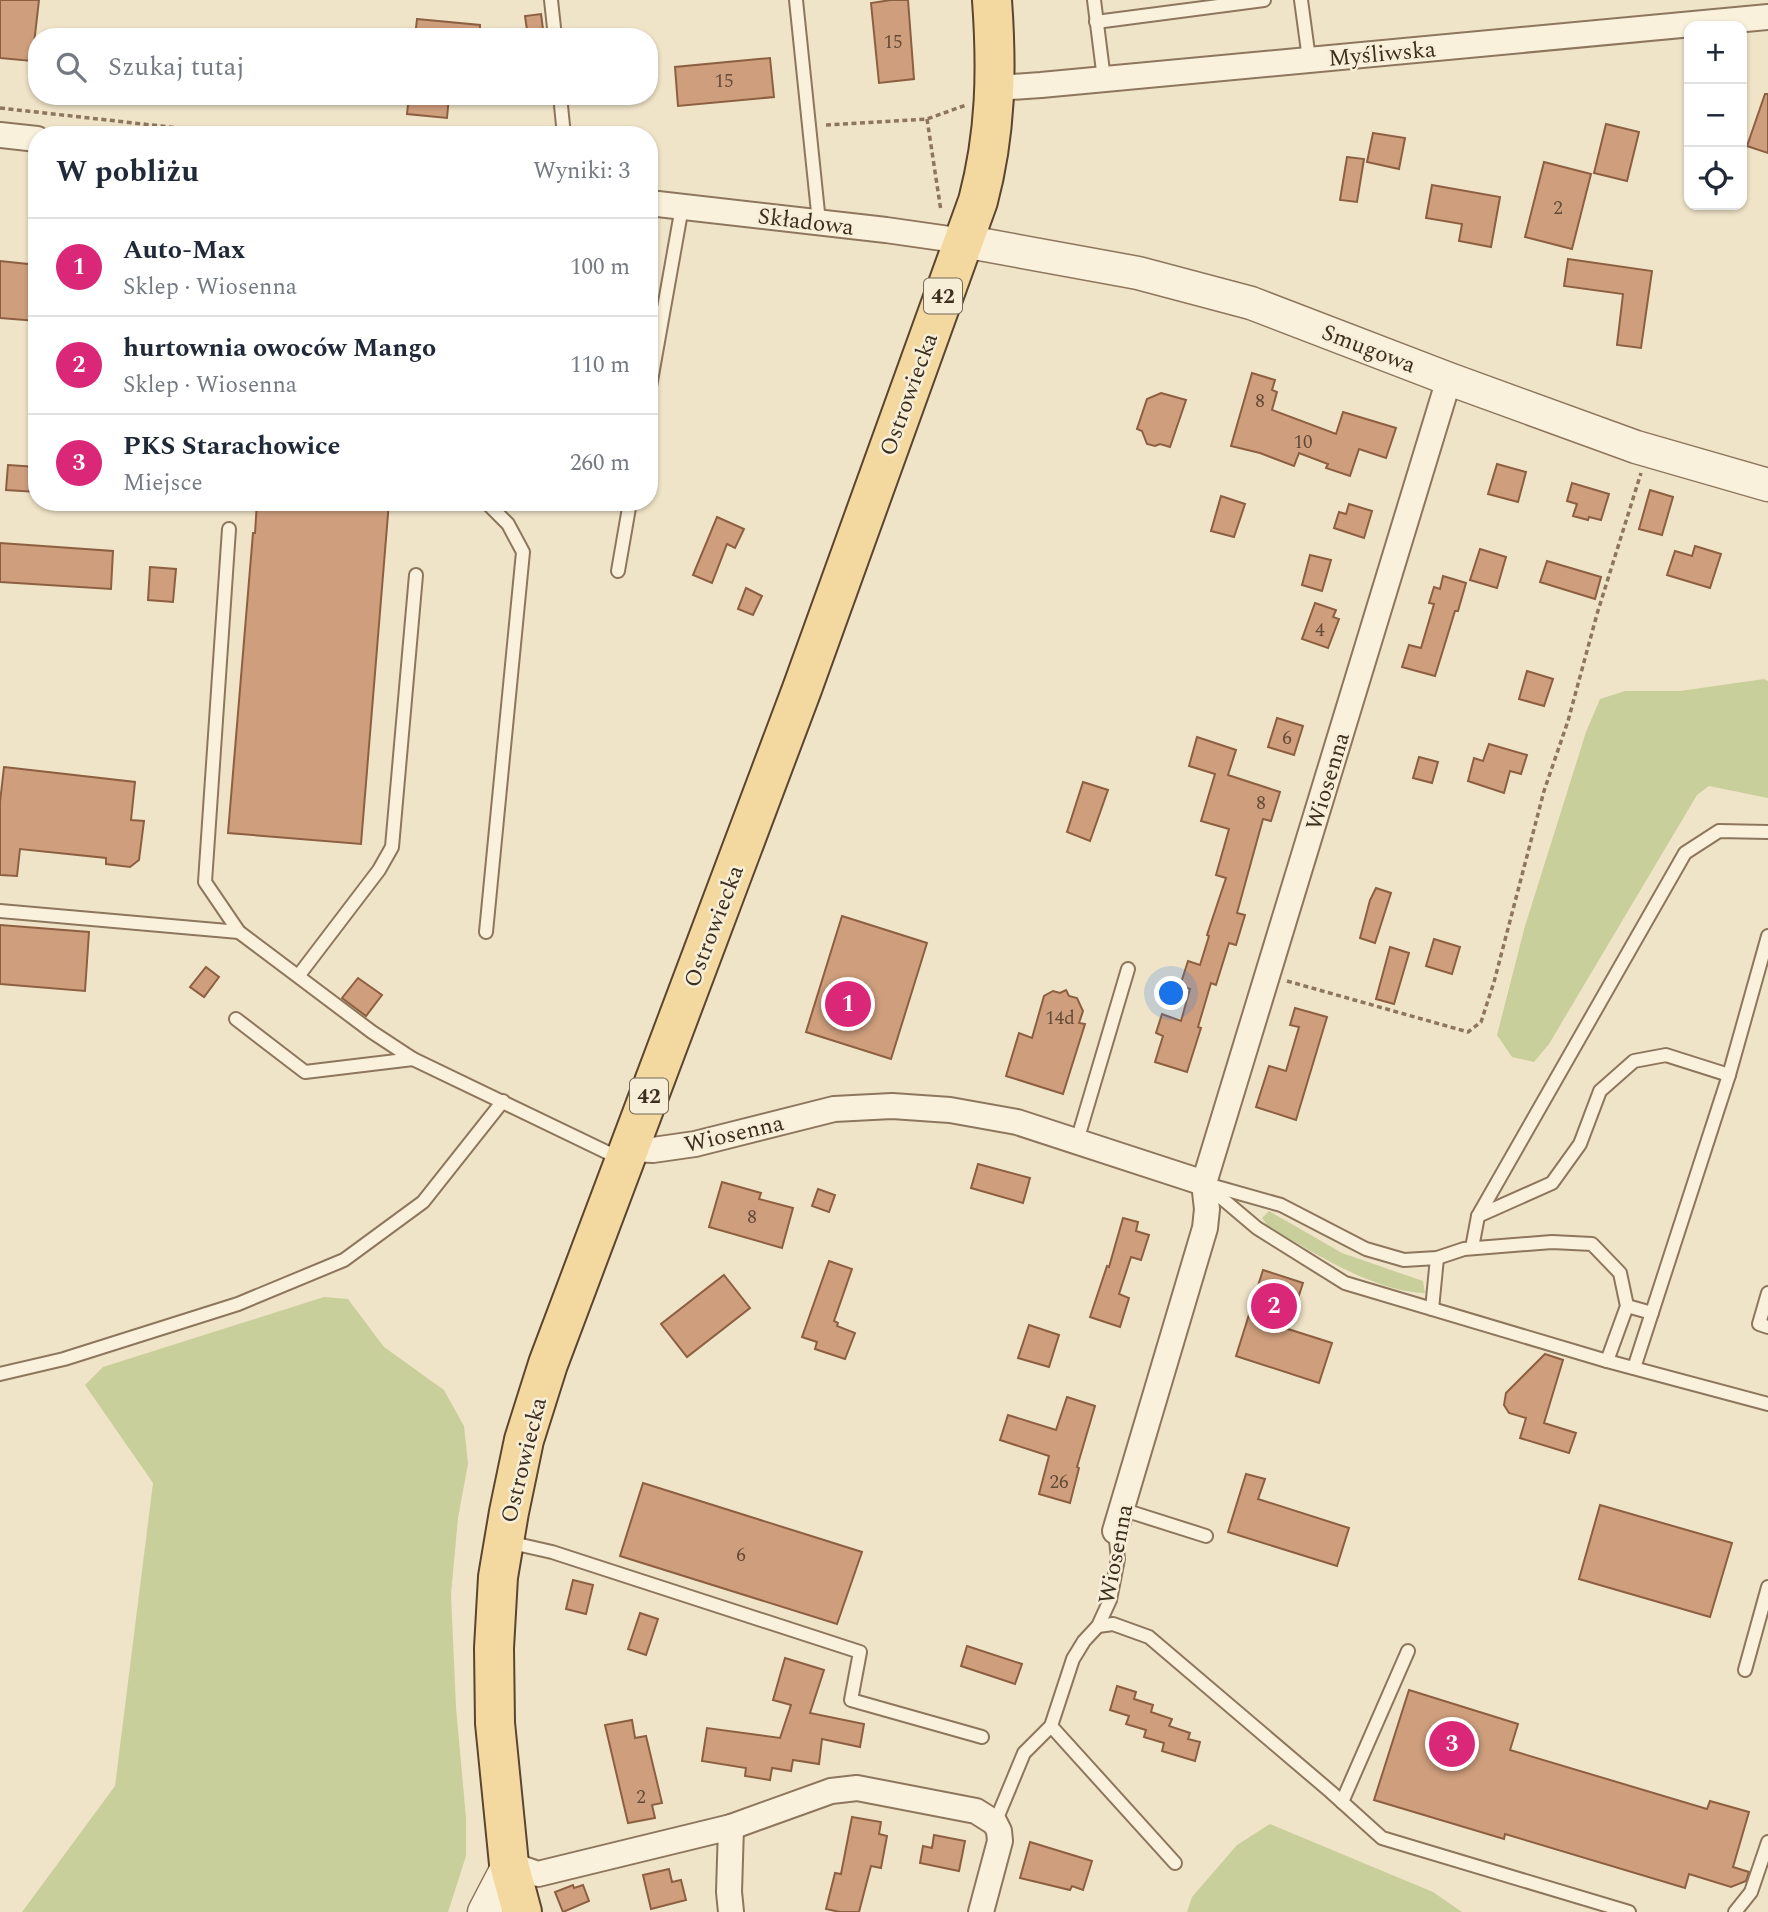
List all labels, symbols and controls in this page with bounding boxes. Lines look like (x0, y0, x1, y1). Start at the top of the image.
map controls (1684, 21, 1747, 210)
button: + (1684, 21, 1747, 84)
search box (28, 28, 658, 105)
house number: 15 (883, 28, 903, 57)
street label: Myśliwska (1327, 32, 1437, 77)
text: Szukaj tutaj (108, 47, 245, 87)
icon: search (52, 48, 90, 86)
house number: 15 (714, 67, 734, 96)
button: − (1684, 84, 1747, 147)
button: locate (1684, 147, 1747, 210)
text: W pobliżu (56, 149, 199, 195)
text: Wyniki: 3 (533, 154, 630, 189)
house number: 2 (1553, 194, 1563, 223)
street label: Składowa (756, 199, 856, 246)
text: Auto-Max (123, 230, 245, 270)
text: 1 (73, 250, 85, 285)
text: 100 m (570, 250, 630, 285)
text: Sklep · Wiosenna (123, 270, 297, 305)
road number: 42 (924, 278, 962, 314)
street label: Smugowa (1316, 315, 1421, 383)
text: hurtownia owoców Mango (123, 328, 436, 368)
street label: Ostrowiecka (871, 328, 948, 461)
text: 2 (73, 348, 85, 383)
text: 110 m (570, 348, 630, 383)
text: Sklep · Wiosenna (123, 368, 297, 403)
house number: 8 (1255, 387, 1265, 416)
text: PKS Starachowice (123, 426, 340, 466)
house number: 10 (1293, 428, 1313, 457)
text: 3 (73, 446, 85, 481)
text: 260 m (570, 446, 630, 481)
text: Miejsce (123, 466, 203, 501)
house number: 4 (1315, 616, 1325, 645)
house number: 6 (1282, 724, 1292, 753)
street label: Wiosenna (1297, 728, 1360, 835)
house number: 8 (1256, 789, 1266, 818)
street label: Ostrowiecka (675, 860, 754, 993)
your location (1154, 976, 1188, 1010)
pin: 1 (825, 978, 871, 1030)
house number: 14d (1045, 1004, 1075, 1033)
road number: 42 (630, 1078, 668, 1114)
street label: Wiosenna (681, 1106, 787, 1163)
house number: 8 (747, 1203, 757, 1232)
pin: 2 (1251, 1280, 1297, 1332)
street label: Ostrowiecka (492, 1394, 557, 1527)
house number: 26 (1049, 1468, 1069, 1497)
street label: Wiosenna (1090, 1501, 1143, 1607)
house number: 6 (736, 1541, 746, 1570)
pin: 3 (1429, 1718, 1475, 1770)
house number: 2 (636, 1783, 646, 1812)

